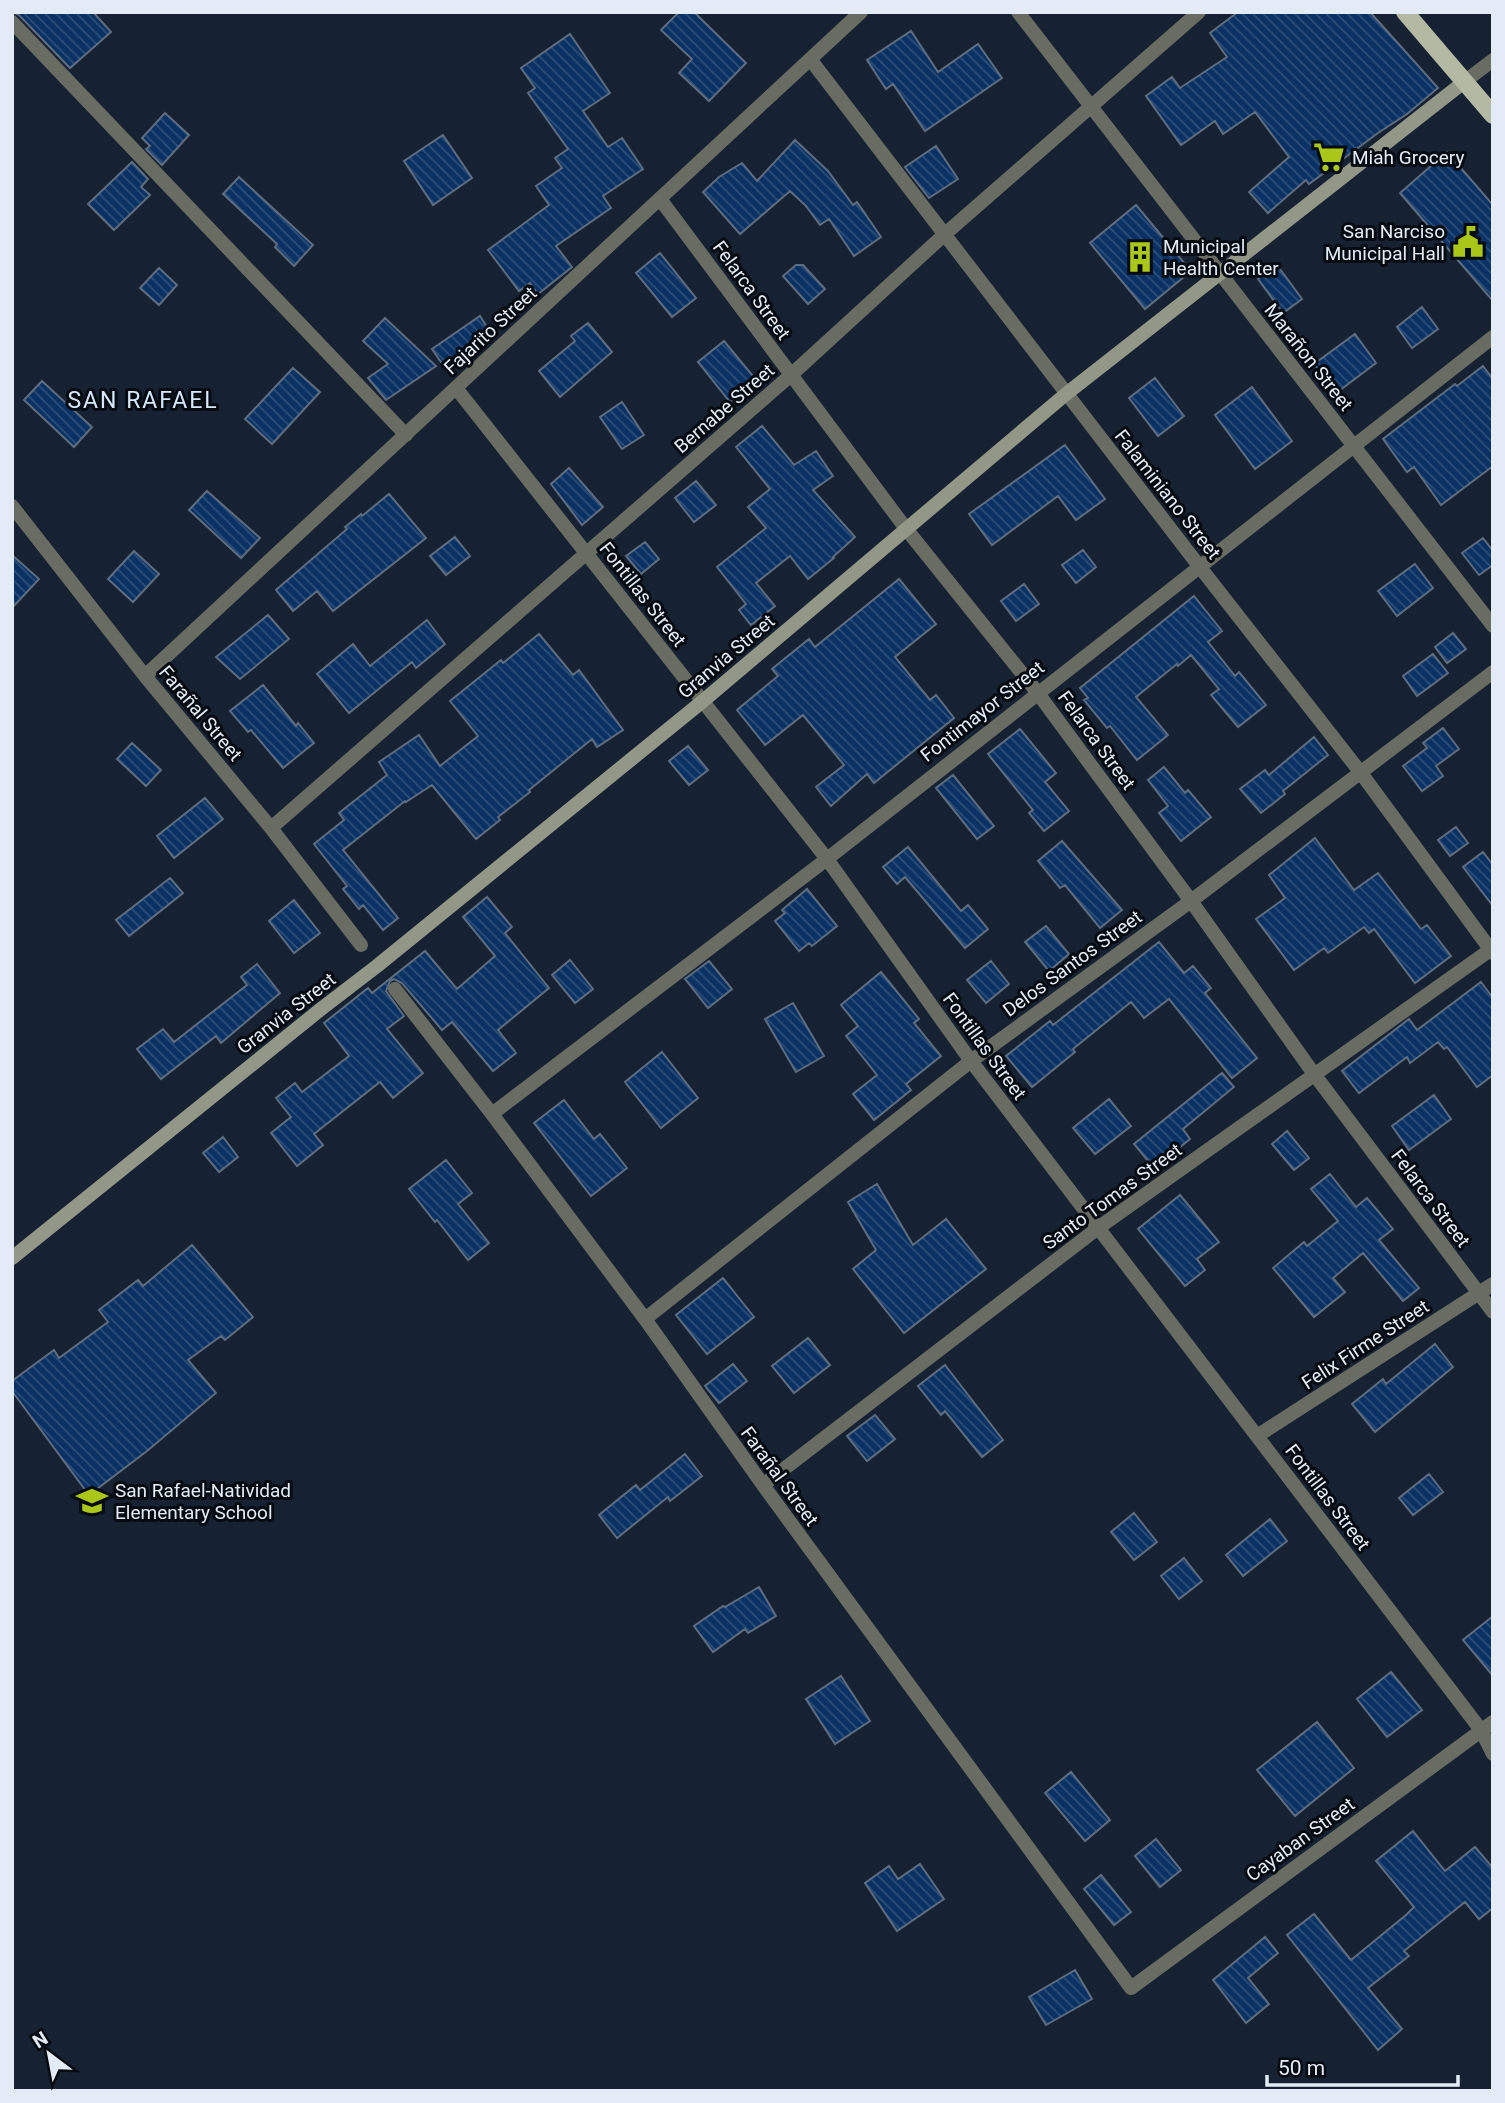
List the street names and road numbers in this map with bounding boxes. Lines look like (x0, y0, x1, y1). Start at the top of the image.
street label: Felarca Street (708, 236, 795, 344)
street label: Fajarito Street (439, 282, 541, 379)
street label: Marañon Street (1260, 299, 1358, 416)
street label: Bernabe Street (670, 359, 779, 458)
street label: Falaminiano Street (1110, 425, 1225, 564)
street label: Fontillas Street (595, 537, 691, 651)
street label: Granvia Street (673, 609, 779, 703)
street label: Fontimayor Street (916, 656, 1049, 767)
street label: Farañal Street (154, 661, 247, 766)
street label: Felarca Street (1053, 686, 1140, 794)
street label: Delos Santos Street (998, 905, 1146, 1022)
street label: Granvia Street (232, 968, 340, 1059)
street label: Fontillas Street (938, 988, 1031, 1104)
street label: Santo Tomas Street (1038, 1138, 1186, 1255)
street label: Felarca Street (1386, 1145, 1475, 1252)
street label: Felix Firme Street (1297, 1295, 1433, 1394)
street label: Farañal Street (736, 1422, 823, 1530)
street label: Fontillas Street (1280, 1440, 1375, 1555)
street label: Cayaban Street (1242, 1792, 1359, 1886)

